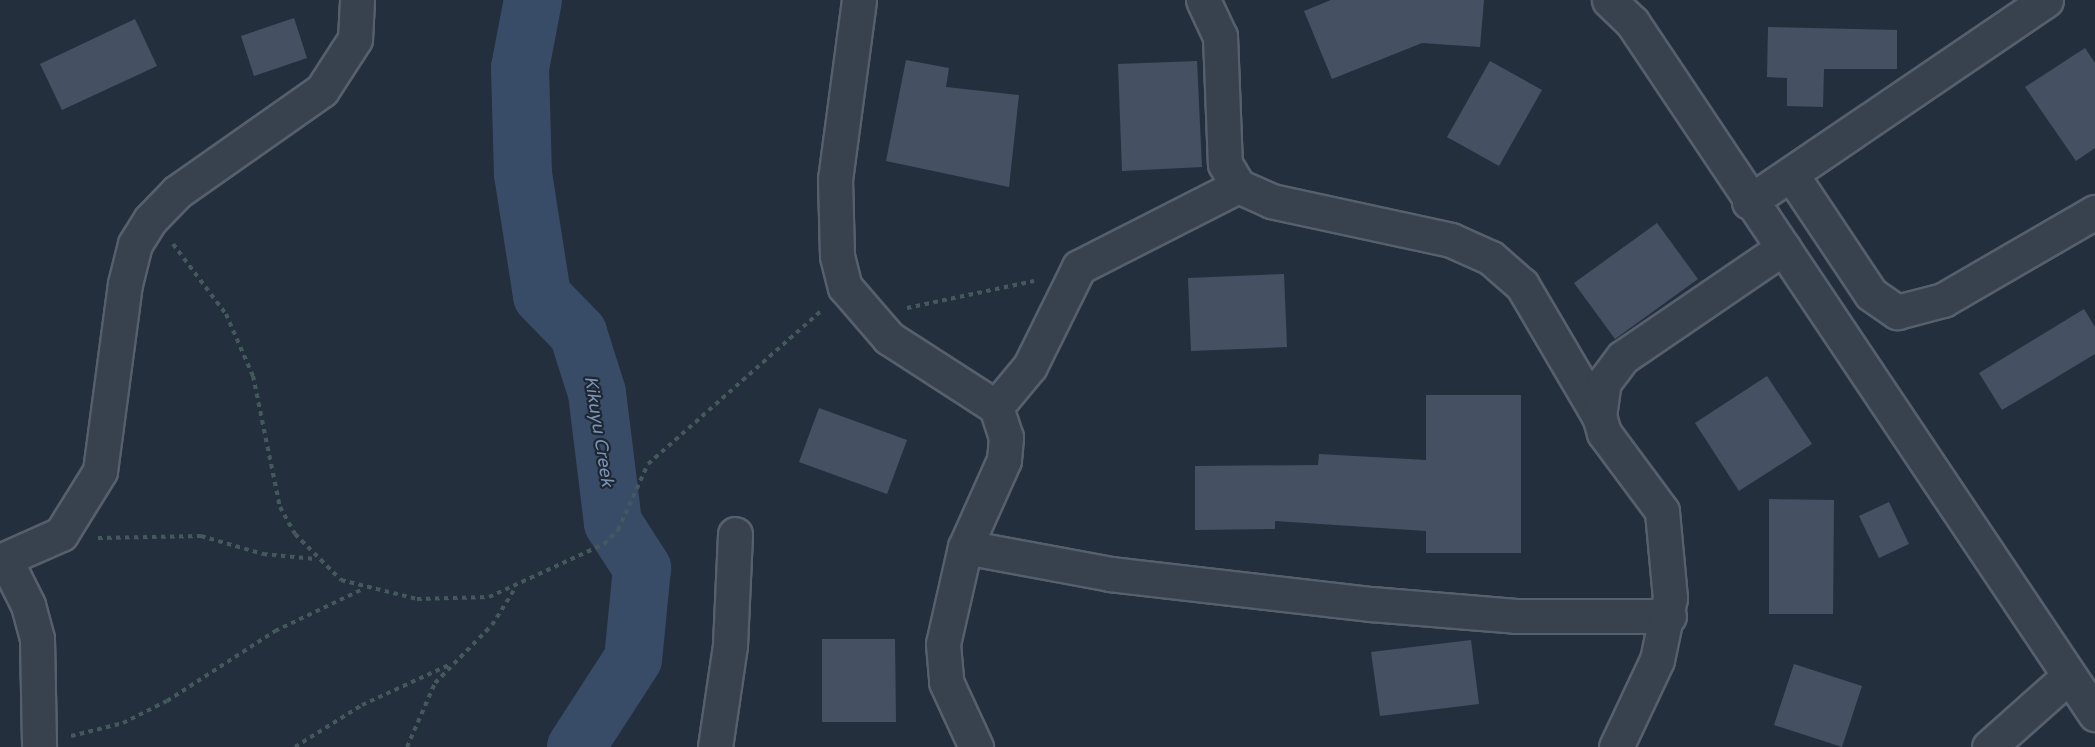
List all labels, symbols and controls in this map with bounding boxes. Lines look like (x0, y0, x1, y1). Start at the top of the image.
water label: Kikuyu Creek (580, 374, 618, 488)

